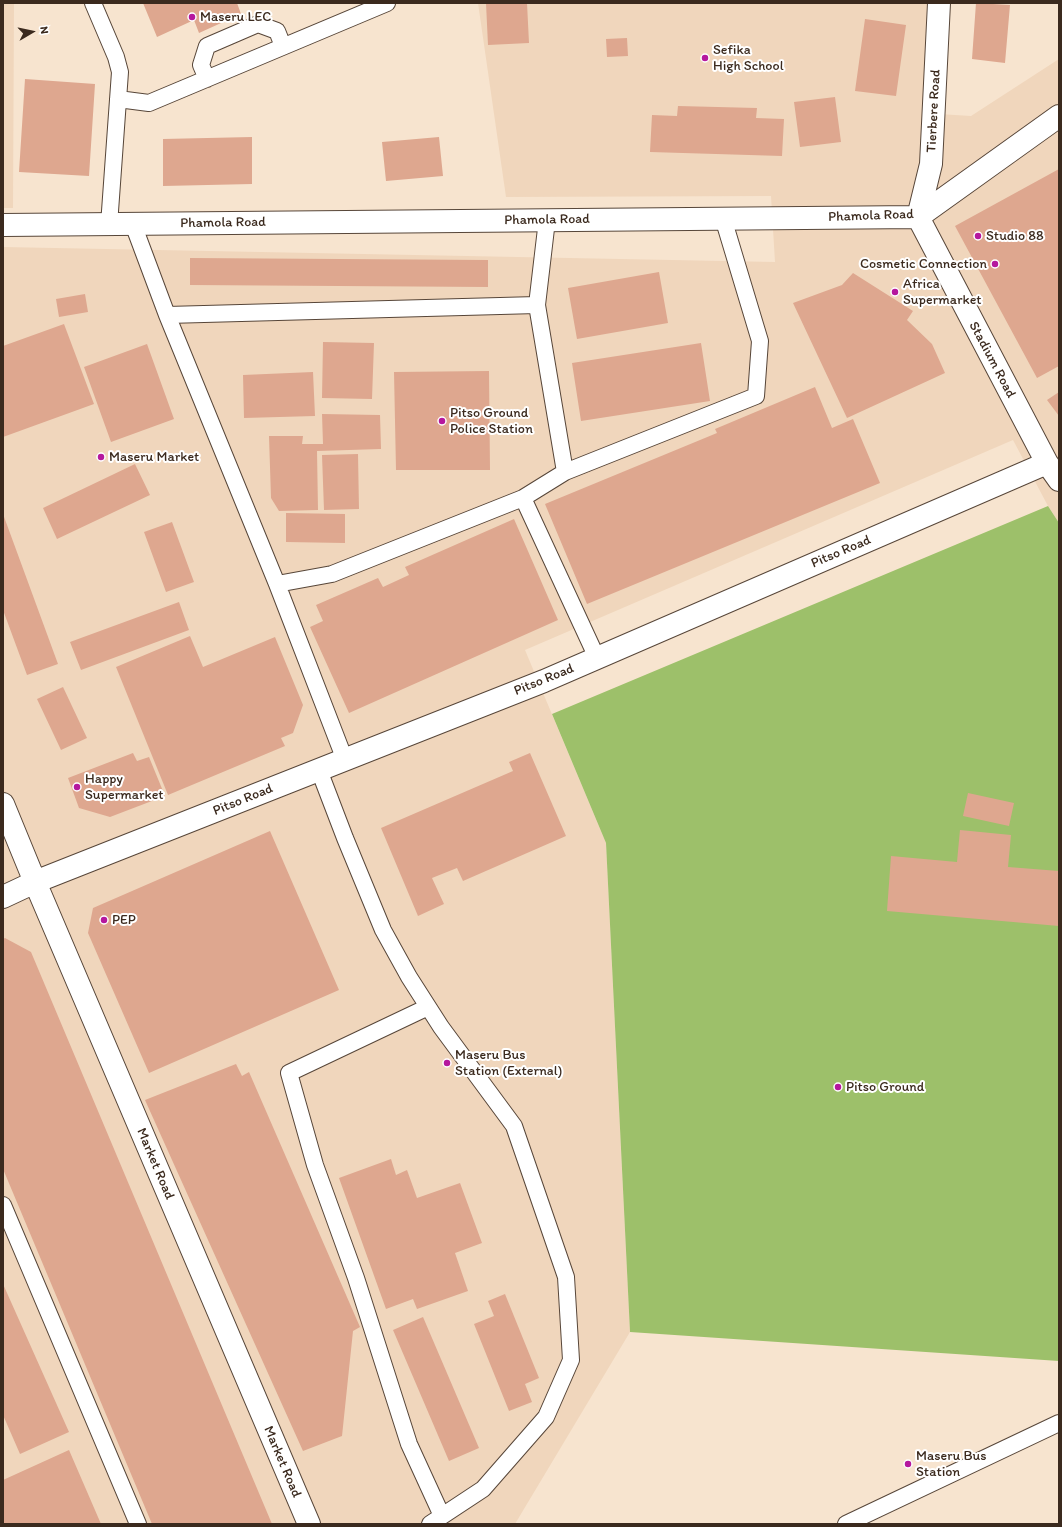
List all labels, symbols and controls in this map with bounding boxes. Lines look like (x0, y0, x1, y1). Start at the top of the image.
place label: Maseru LEC (200, 9, 271, 25)
north arrow (12, 12, 52, 52)
marker: Maseru LEC (187, 12, 197, 22)
text: N (37, 25, 51, 35)
place label: Sefika High School (713, 42, 784, 74)
marker: Sefika High School (700, 53, 710, 63)
street label: Tierbere Road (923, 69, 945, 153)
street label: Phamola Road (828, 206, 914, 226)
street label: Phamola Road (504, 211, 590, 229)
street label: Phamola Road (180, 214, 266, 232)
place label: Studio 88 (986, 228, 1044, 244)
marker: Studio 88 (973, 231, 983, 241)
place label: Cosmetic Connection (860, 256, 987, 272)
marker: Cosmetic Connection (990, 259, 1000, 269)
place label: Africa Supermarket (903, 276, 982, 308)
marker: Africa Supermarket (890, 287, 900, 297)
street label: Stadium Road (965, 319, 1019, 401)
place label: Pitso Ground Police Station (450, 405, 533, 438)
marker: Pitso Ground Police Station (437, 416, 447, 426)
place label: Maseru Market (109, 449, 199, 465)
marker: Maseru Market (96, 452, 106, 462)
street label: Pitso Road (808, 532, 874, 572)
street label: Pitso Road (511, 660, 577, 700)
place label: Happy Supermarket (85, 771, 164, 804)
street label: Pitso Road (210, 780, 276, 820)
marker: Happy Supermarket (72, 782, 82, 792)
place label: PEP (112, 912, 136, 928)
marker: PEP (99, 915, 109, 925)
place label: Maseru Bus Station (External) (455, 1047, 562, 1080)
marker: Maseru Bus Station (External) (442, 1058, 452, 1068)
place label: Pitso Ground (846, 1079, 924, 1095)
marker: Pitso Ground (833, 1082, 843, 1092)
street label: Market Road (132, 1126, 178, 1202)
street label: Market Road (259, 1424, 305, 1500)
place label: Maseru Bus Station (916, 1448, 986, 1480)
marker: Maseru Bus Station (903, 1459, 913, 1469)

